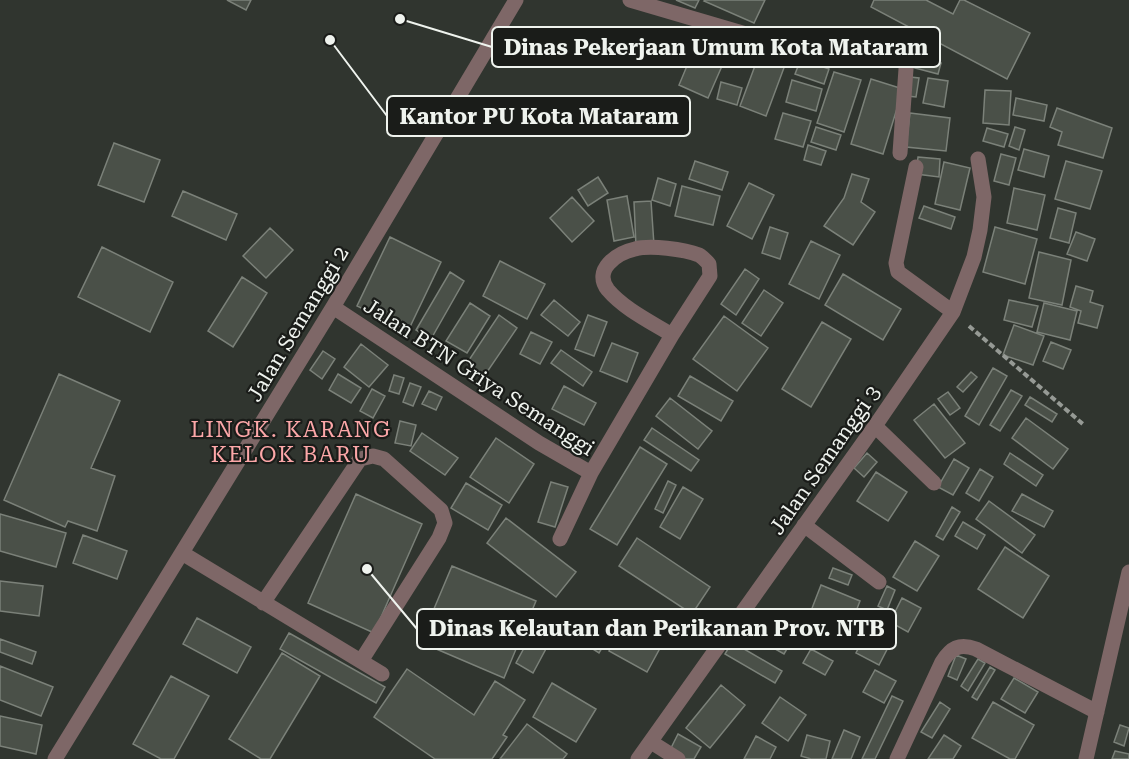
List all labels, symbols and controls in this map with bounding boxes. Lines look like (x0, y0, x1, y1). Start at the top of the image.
callout: Dinas Pekerjaan Umum Kota Mataram (492, 27, 940, 67)
text: Dinas Pekerjaan Umum Kota Mataram (504, 35, 928, 60)
callout: Kantor PU Kota Mataram (387, 96, 690, 136)
text: Kantor PU Kota Mataram (399, 104, 679, 129)
street label: Jalan Semanggi 2 (242, 242, 354, 406)
street label: Jalan BTN Griya Semanggi (359, 293, 599, 461)
street label: Jalan Semanggi 3 (765, 381, 885, 539)
district label: LINGK. KARANG KELOK BARU (191, 417, 391, 467)
callout: Dinas Kelautan dan Perikanan Prov. NTB (417, 609, 896, 649)
text: Dinas Kelautan dan Perikanan Prov. NTB (429, 616, 885, 641)

